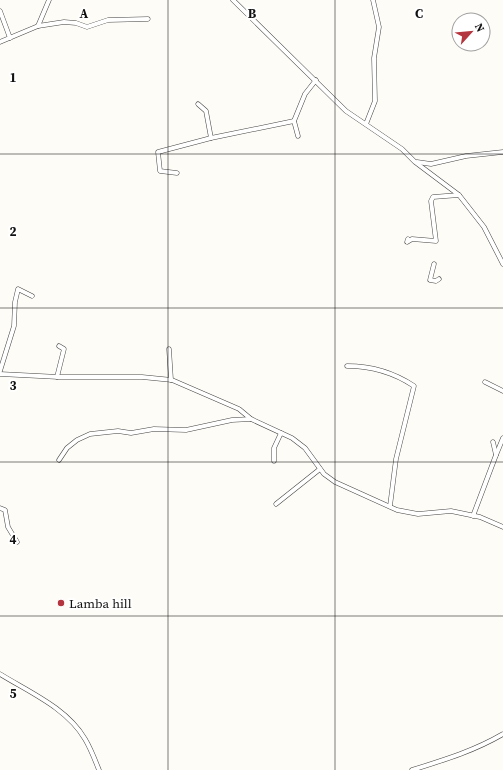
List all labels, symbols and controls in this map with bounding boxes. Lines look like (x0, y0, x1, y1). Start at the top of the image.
text: A (80, 5, 89, 22)
text: B (248, 5, 257, 22)
text: C (415, 5, 423, 22)
north arrow (451, 12, 491, 52)
text: N (471, 21, 488, 35)
text: 1 (9, 69, 17, 86)
text: 2 (9, 223, 17, 240)
text: 3 (9, 377, 17, 394)
text: 4 (9, 531, 17, 548)
place label: Lamba hill (69, 595, 132, 612)
marker: Lamba hill (56, 598, 66, 608)
text: 5 (9, 685, 17, 702)

